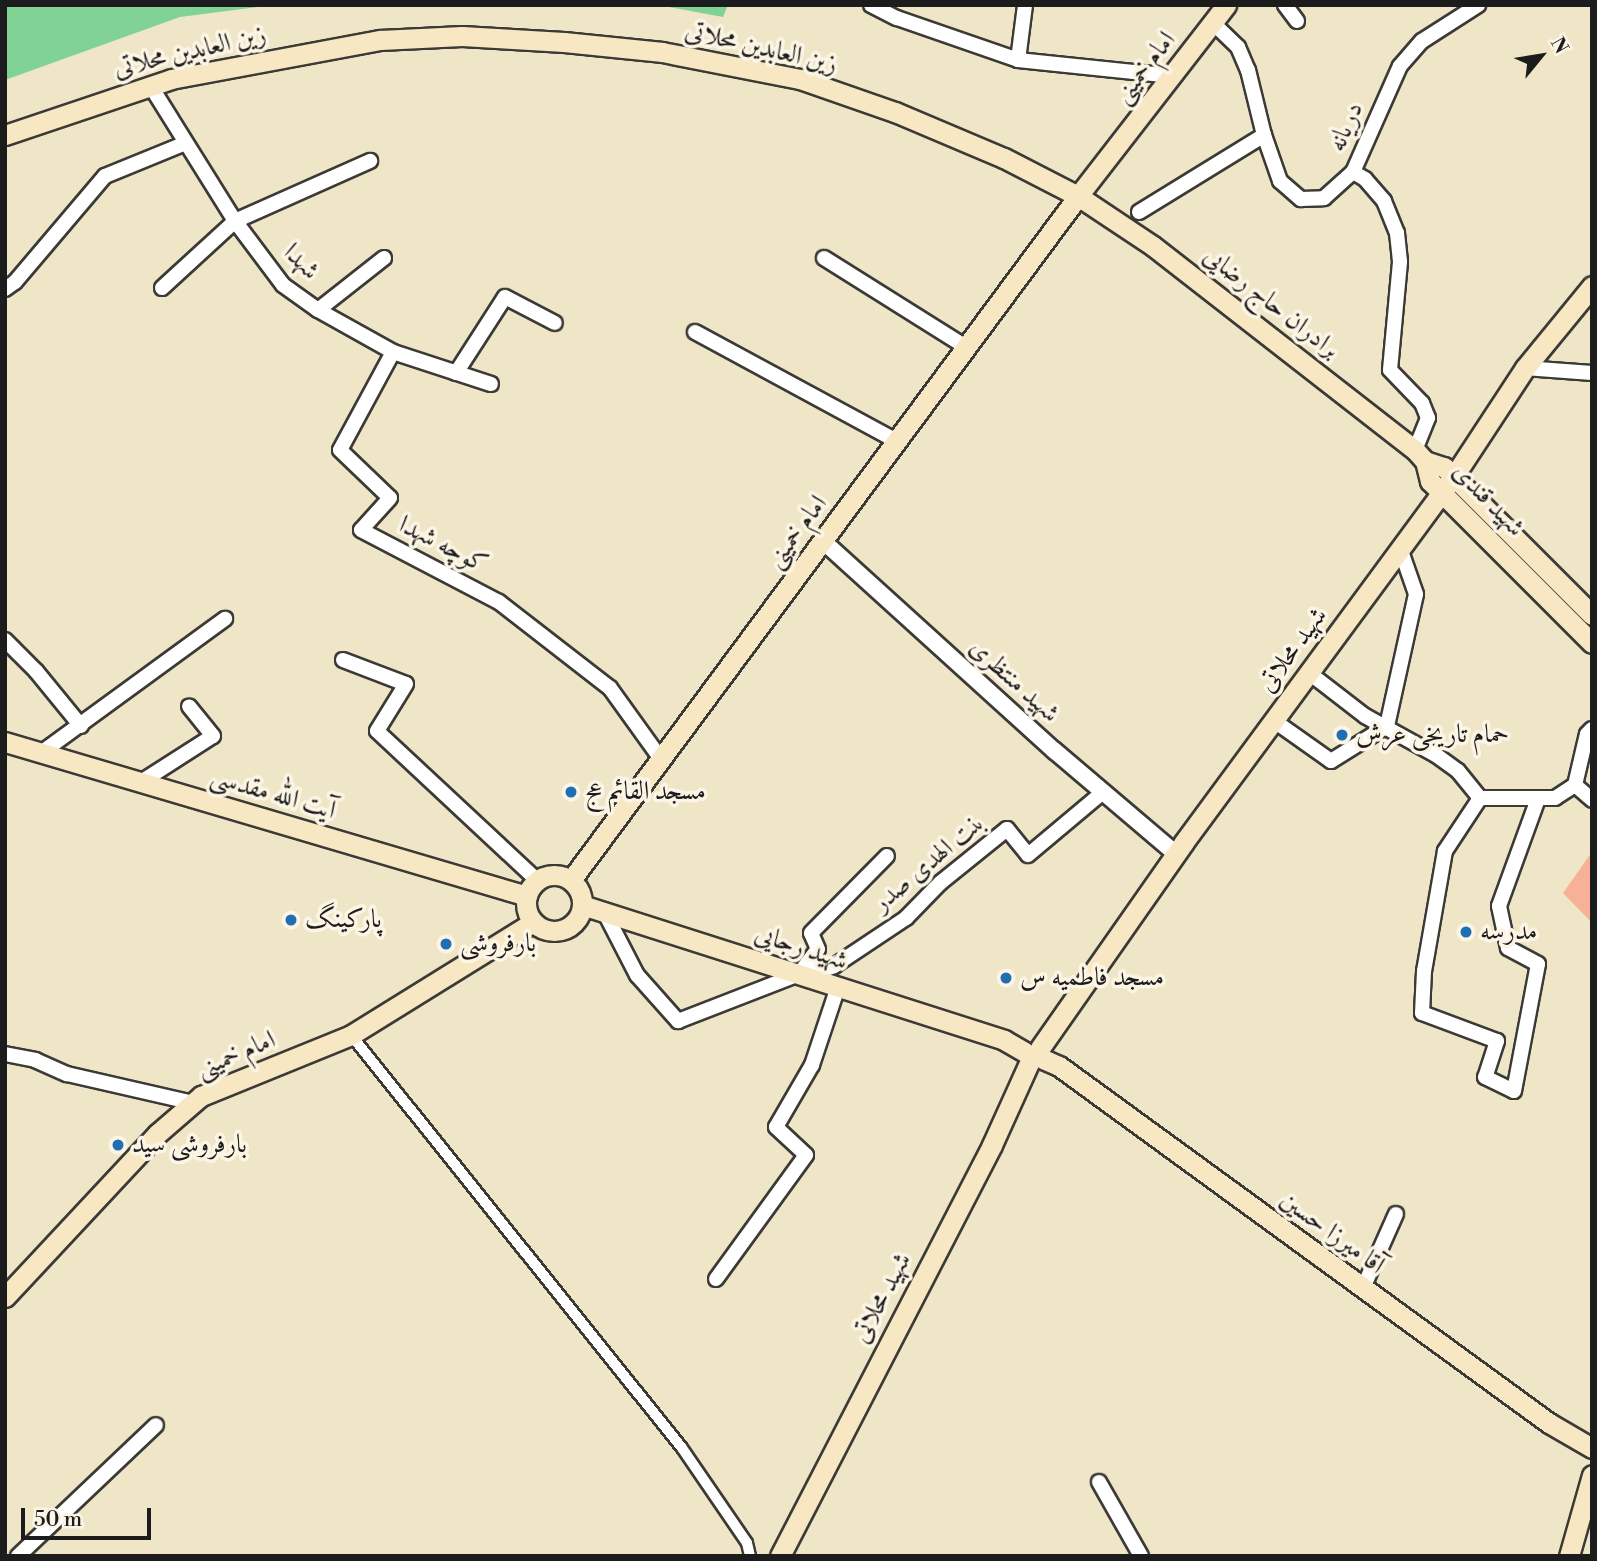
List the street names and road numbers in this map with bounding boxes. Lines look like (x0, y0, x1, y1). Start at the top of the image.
street label: زین العابدین محلاتی (682, 15, 840, 81)
street label: زین العابدین محلاتی (111, 19, 269, 85)
street label: امام خمینی (1107, 26, 1183, 110)
street label: دریانه (1321, 97, 1371, 157)
street label: شهدا (276, 237, 326, 287)
street label: برادران حاج رضایی (1197, 240, 1345, 366)
street label: شهید قندی (1445, 456, 1531, 544)
street label: امام خمینی (760, 489, 834, 575)
street label: کوچه شهدا (393, 509, 493, 581)
street label: شهید محلاتی (1252, 601, 1334, 699)
street label: شهید منتظری (962, 632, 1066, 730)
street label: آیت الله مقدسی (207, 761, 339, 827)
street label: بنت الهدی صدر (867, 807, 991, 919)
street label: شهید رجایی (751, 918, 851, 978)
street label: امام خمینی (192, 1024, 280, 1086)
street label: آقا میرزا حسین (1274, 1185, 1390, 1281)
street label: شهید محلاتی (845, 1248, 919, 1348)

